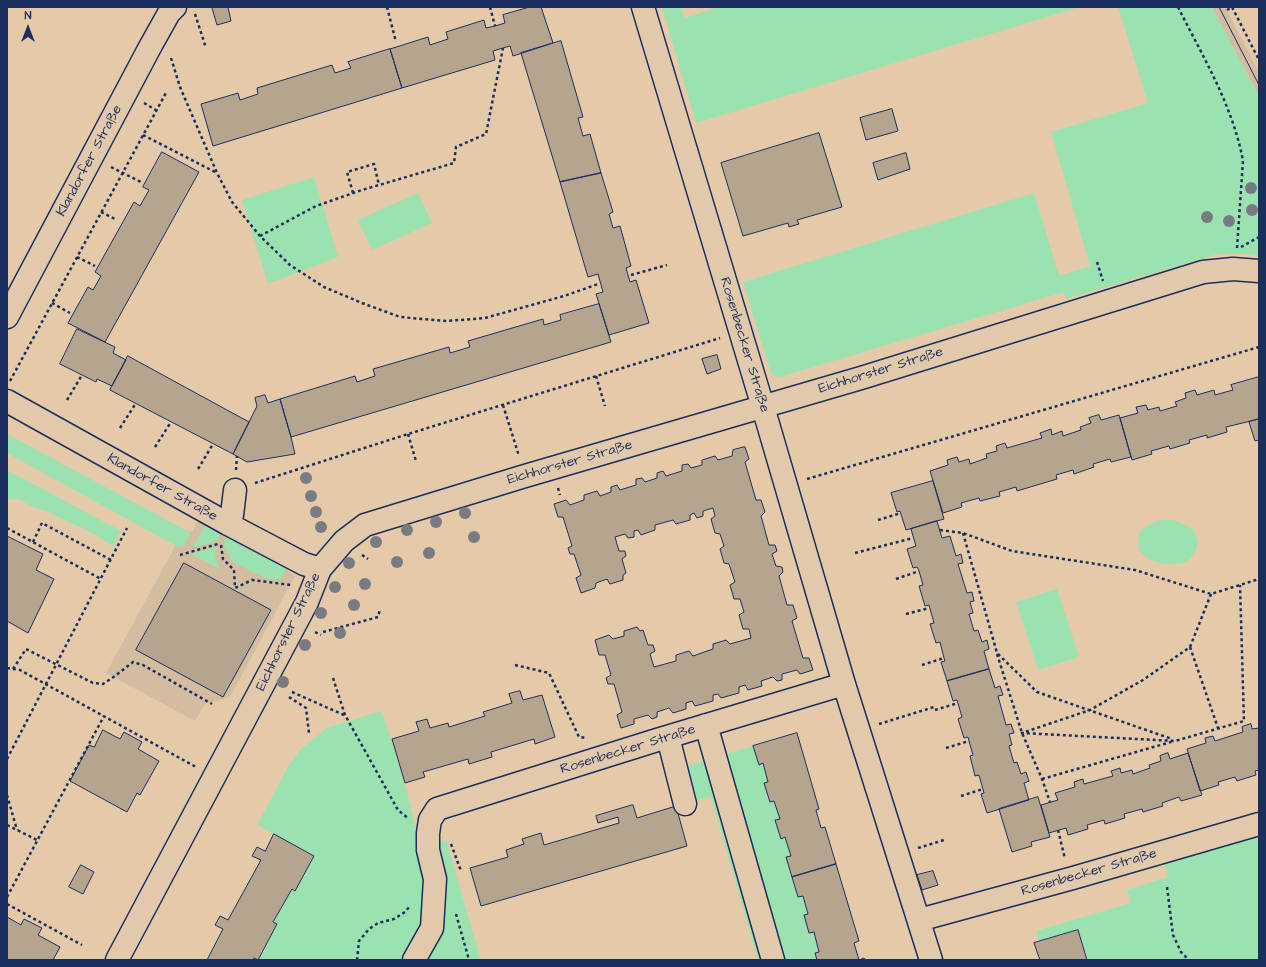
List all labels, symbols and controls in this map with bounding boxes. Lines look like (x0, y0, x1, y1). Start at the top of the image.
north arrow (8, 8, 48, 48)
text: N (25, 8, 31, 23)
street label: Klandorfer Straße (54, 102, 126, 220)
street label: Rosenbecker Straße (715, 275, 773, 415)
street label: Eichhorster Straße (817, 344, 945, 398)
street label: Eichhorster Straße (506, 437, 634, 489)
street label: Klandorfer Straße (104, 451, 220, 525)
street label: Eichhorster Straße (253, 570, 325, 694)
street label: Rosenbecker Straße (558, 721, 698, 779)
street label: Rosenbecker Straße (1019, 846, 1159, 900)

